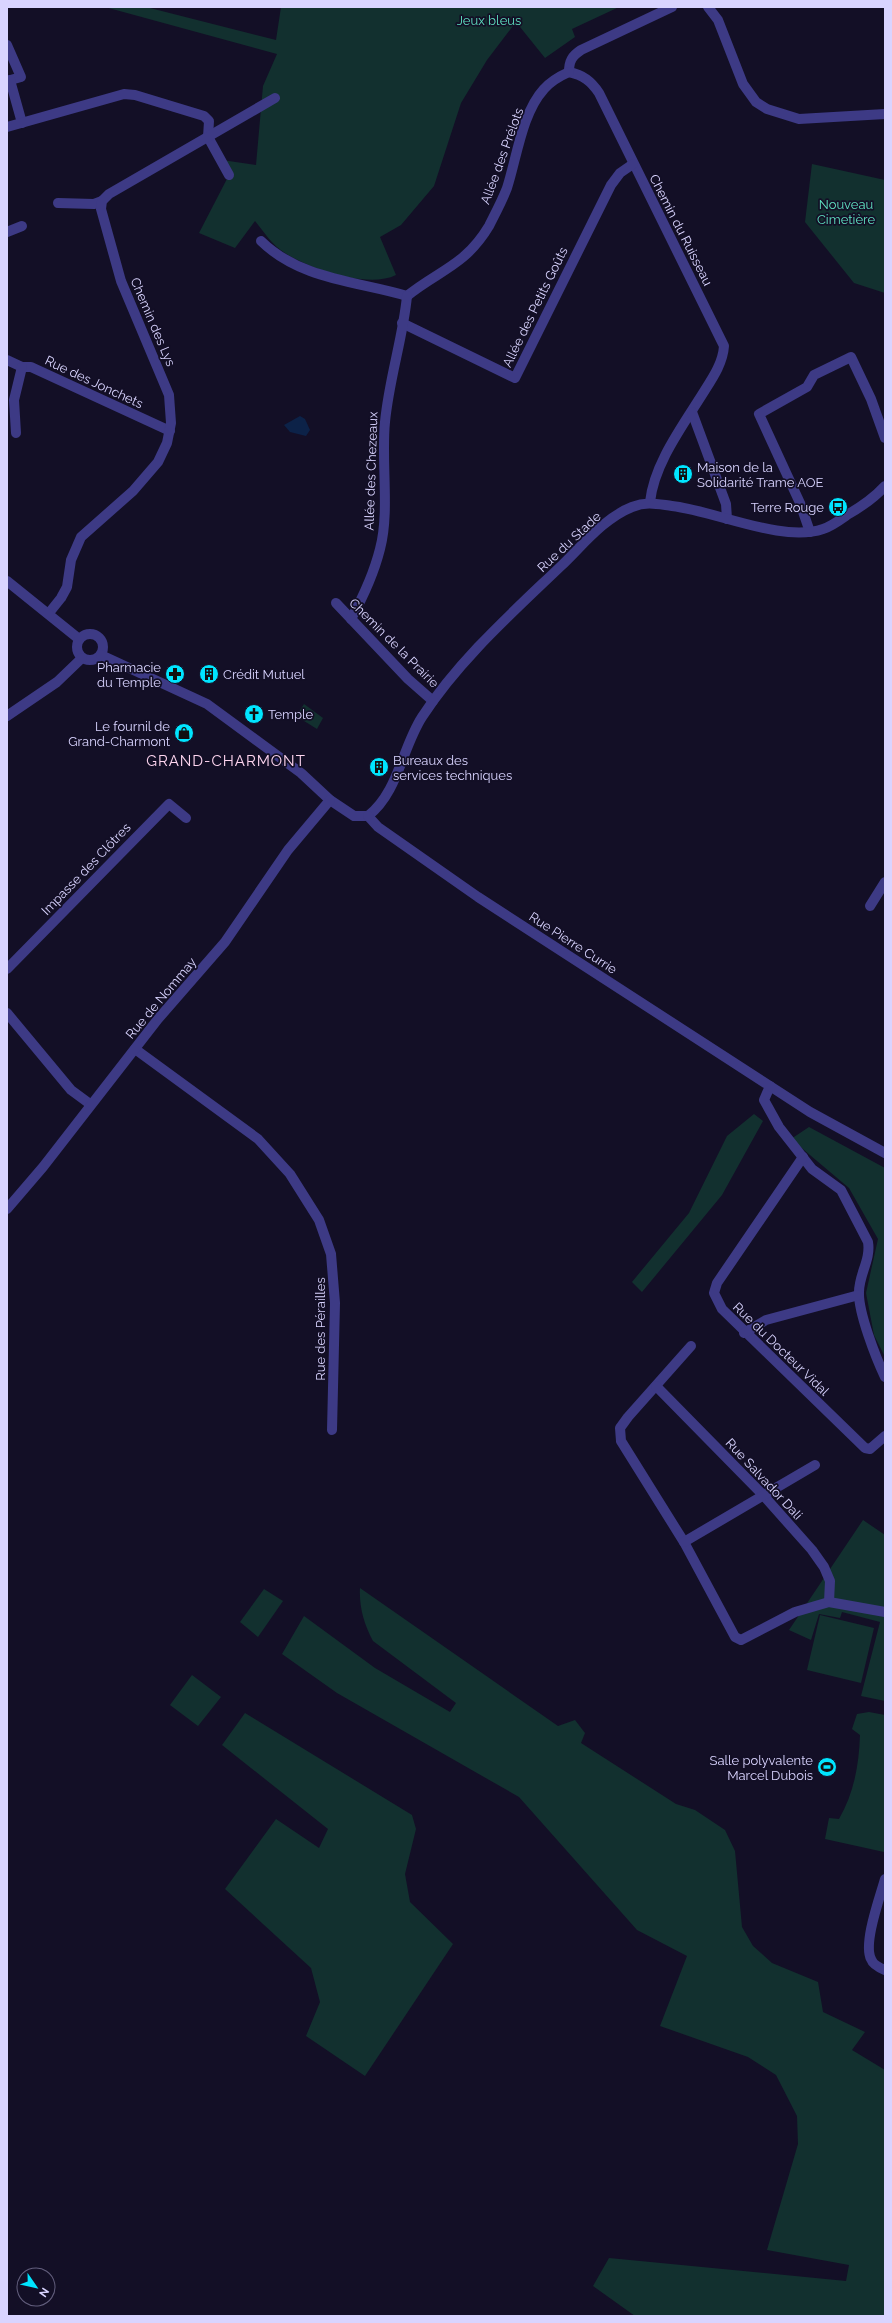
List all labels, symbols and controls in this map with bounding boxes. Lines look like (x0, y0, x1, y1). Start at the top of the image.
park label: Jeux bleus (457, 13, 521, 28)
street label: Allée des Prélots (478, 106, 526, 206)
street label: Chemin du Ruisseau (646, 172, 716, 288)
park label: Nouveau Cimetière (817, 197, 875, 227)
street label: Allée des Petits Goûts (499, 244, 571, 370)
street label: Chemin des Lys (128, 275, 178, 369)
street label: Rue des Jonchets (43, 353, 145, 411)
street label: Allée des Chezeaux (361, 411, 381, 531)
place label: Maison de la Solidarité Trame AOE (697, 460, 823, 490)
building icon: Maison de la Solidarité Trame AOE (672, 463, 694, 485)
bus stop icon: Terre Rouge (827, 496, 849, 518)
place label: Terre Rouge (751, 500, 824, 515)
street label: Rue du Stade (534, 509, 604, 575)
street label: Chemin de la Prairie (346, 595, 442, 691)
place label: Pharmacie du Temple (97, 660, 161, 690)
pharmacy icon: Pharmacie du Temple (164, 663, 186, 685)
building icon: Crédit Mutuel (198, 663, 220, 685)
place label: Crédit Mutuel (223, 667, 305, 682)
church icon: Temple (243, 703, 265, 725)
place label: Temple (268, 707, 314, 722)
place label: Le fournil de Grand-Charmont (68, 719, 171, 749)
shop icon: Le fournil de Grand-Charmont (173, 722, 195, 744)
district label: GRAND-CHARMONT (146, 752, 306, 770)
place label: Bureaux des services techniques (393, 753, 512, 783)
building icon: Bureaux des services techniques (368, 756, 390, 778)
street label: Impasse des Clôtres (38, 820, 134, 918)
street label: Rue Pierre Currie (526, 909, 620, 977)
street label: Rue de Nommay (123, 954, 199, 1042)
street label: Rue des Pérailles (313, 1277, 328, 1381)
street label: Rue du Docteur Vidal (730, 1299, 832, 1399)
street label: Rue Salvador Dali (723, 1435, 805, 1523)
place label: Salle polyvalente Marcel Dubois (709, 1753, 813, 1783)
sports icon: Salle polyvalente Marcel Dubois (816, 1756, 838, 1778)
north arrow (16, 2267, 56, 2307)
text: N (36, 2285, 52, 2299)

